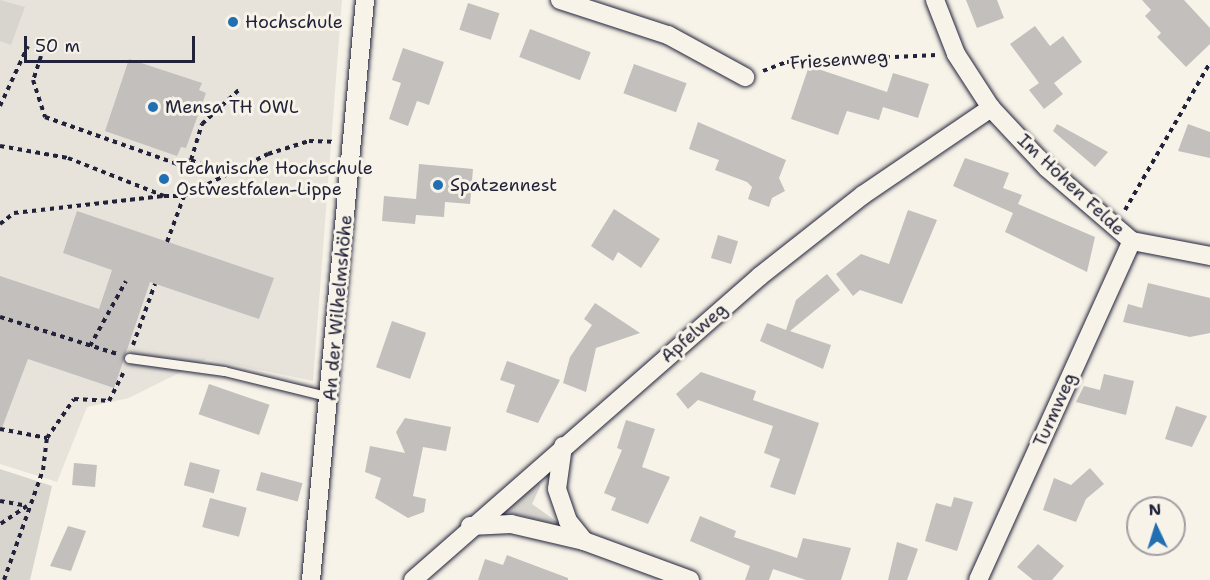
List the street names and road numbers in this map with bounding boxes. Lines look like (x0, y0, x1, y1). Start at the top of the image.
street label: Friesenweg (789, 46, 889, 74)
street label: Im Hohen Felde (1013, 130, 1129, 240)
street label: An der Wilhelmshöhe (319, 214, 357, 402)
street label: Apfelweg (657, 298, 731, 368)
street label: Turmweg (1029, 370, 1081, 450)

